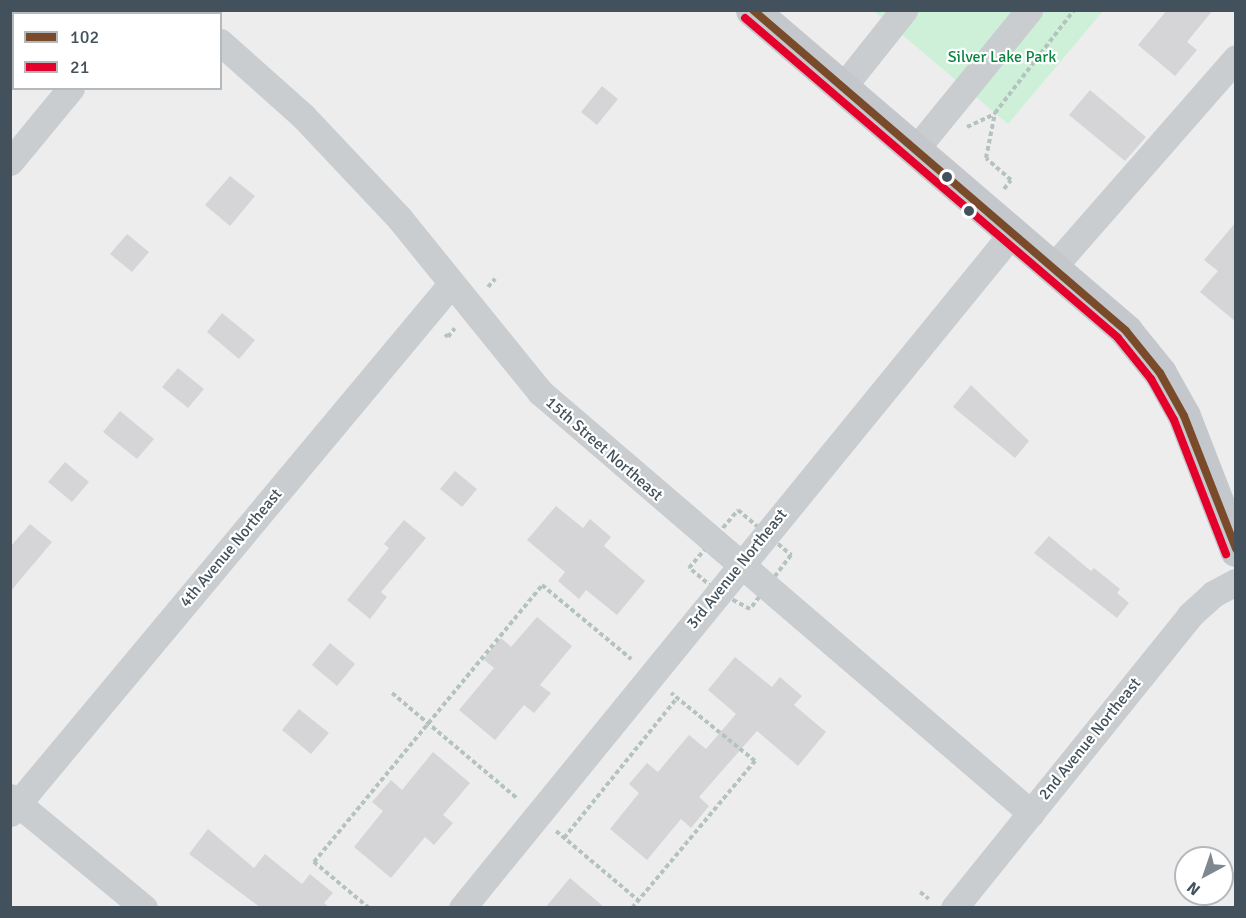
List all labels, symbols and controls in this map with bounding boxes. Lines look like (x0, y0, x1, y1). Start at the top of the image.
legend (12, 12, 222, 90)
text: 102 (70, 26, 99, 48)
park label: Silver Lake Park (948, 47, 1056, 67)
text: 21 (70, 56, 89, 78)
unlabelled marker (941, 171, 953, 183)
unlabelled marker (963, 205, 975, 217)
street label: 15th Street Northeast (542, 393, 666, 505)
street label: 4th Avenue Northeast (176, 485, 286, 611)
street label: 3rd Avenue Northeast (683, 505, 791, 633)
street label: 2nd Avenue Northeast (1035, 674, 1145, 804)
north arrow (1174, 846, 1234, 906)
text: N (1183, 877, 1204, 900)

